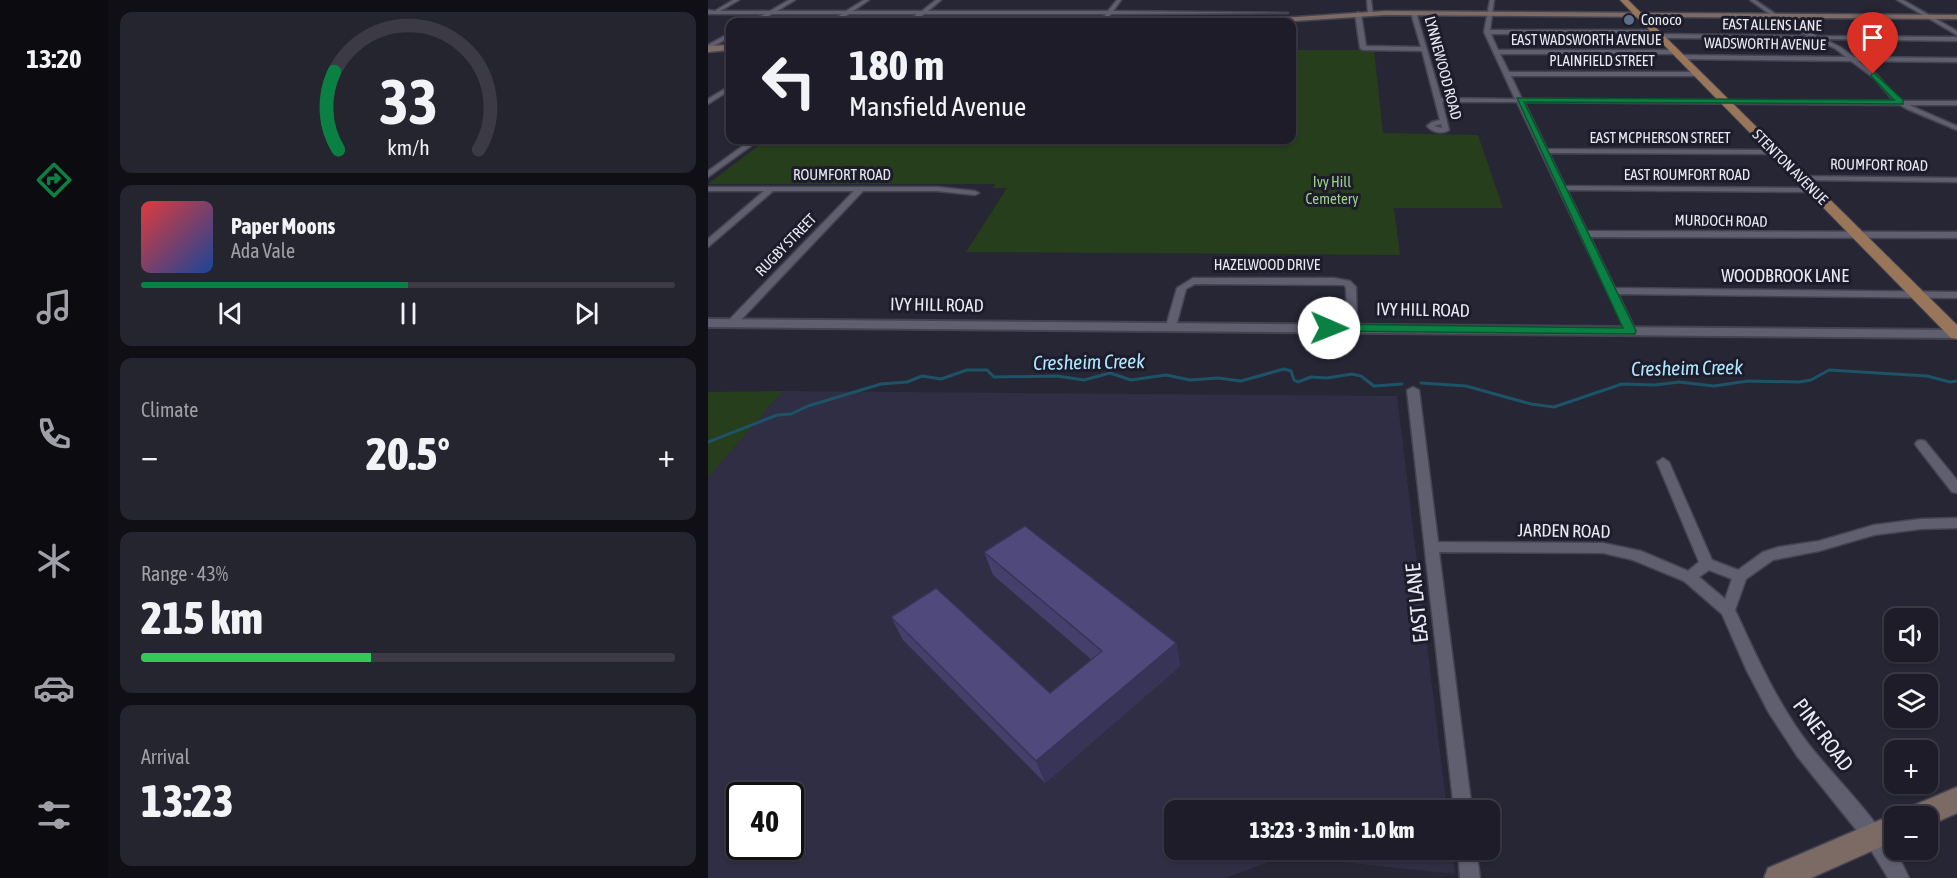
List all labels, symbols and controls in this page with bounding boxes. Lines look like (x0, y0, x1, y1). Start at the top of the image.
place label: Conoco (1641, 11, 1682, 28)
pin (1847, 12, 1898, 74)
marker: Conoco (1622, 13, 1636, 27)
street label: LYNNEWOOD ROAD (1422, 14, 1465, 121)
street label: EAST ALLENS LANE (1722, 15, 1823, 34)
icon: arrive (1856, 21, 1889, 54)
street label: EAST WADSWORTH AVENUE (1511, 31, 1662, 48)
street label: WADSWORTH AVENUE (1704, 34, 1827, 53)
text: 180 m (849, 41, 944, 89)
icon: left (750, 42, 828, 120)
text: 13:20 (26, 43, 82, 74)
street label: PLAINFIELD STREET (1549, 52, 1655, 69)
text: 33 (379, 66, 437, 137)
text: Mansfield Avenue (849, 91, 1026, 122)
street label: STENTON AVENUE (1749, 126, 1832, 208)
street label: EAST MCPHERSON STREET (1589, 129, 1731, 146)
text: km/h (387, 135, 429, 160)
street label: ROUMFORT ROAD (1830, 155, 1928, 174)
icon: directions (33, 159, 75, 201)
street label: ROUMFORT ROAD (793, 166, 891, 183)
street label: EAST ROUMFORT ROAD (1624, 166, 1750, 183)
park label: Ivy Hill Cemetery (1306, 173, 1358, 207)
street label: RUGBY STREET (752, 210, 820, 279)
street label: MURDOCH ROAD (1674, 211, 1768, 230)
text: Paper Moons (231, 213, 335, 239)
text: Ada Vale (231, 239, 295, 262)
street label: HAZELWOOD DRIVE (1214, 256, 1321, 273)
street label: WOODBROOK LANE (1721, 265, 1849, 286)
icon: music (33, 286, 75, 328)
street label: IVY HILL ROAD (890, 293, 984, 316)
position arrow (1297, 296, 1361, 360)
icon: previous (214, 297, 247, 330)
icon: pause (392, 297, 425, 330)
icon: next (570, 297, 603, 330)
street label: IVY HILL ROAD (1376, 298, 1470, 321)
water label: Cresheim Creek (1033, 349, 1145, 374)
water label: Cresheim Creek (1631, 355, 1743, 380)
text: Climate (141, 398, 198, 421)
icon: phone (33, 413, 75, 455)
text: 20.5° (366, 428, 450, 480)
text: − (141, 436, 158, 474)
text: + (658, 436, 675, 474)
street label: JARDEN ROAD (1518, 519, 1611, 542)
icon: climate (33, 540, 75, 582)
text: Range · 43% (141, 562, 228, 585)
street label: EAST LANE (1400, 562, 1432, 644)
text: 215 km (141, 592, 263, 644)
map controls (1884, 608, 1938, 860)
button: sound (1884, 608, 1938, 662)
icon: car (33, 667, 75, 709)
button: layers (1884, 674, 1938, 728)
street label: PINE ROAD (1789, 693, 1859, 775)
button: + (1884, 740, 1938, 794)
text: Arrival (141, 745, 190, 768)
text: 13:23 (141, 775, 234, 827)
speed limit sign: 40 (726, 782, 804, 860)
icon: filters (33, 794, 75, 836)
button: − (1884, 806, 1938, 860)
text: 13:23 · 3 min · 1.0 km (1250, 817, 1414, 843)

